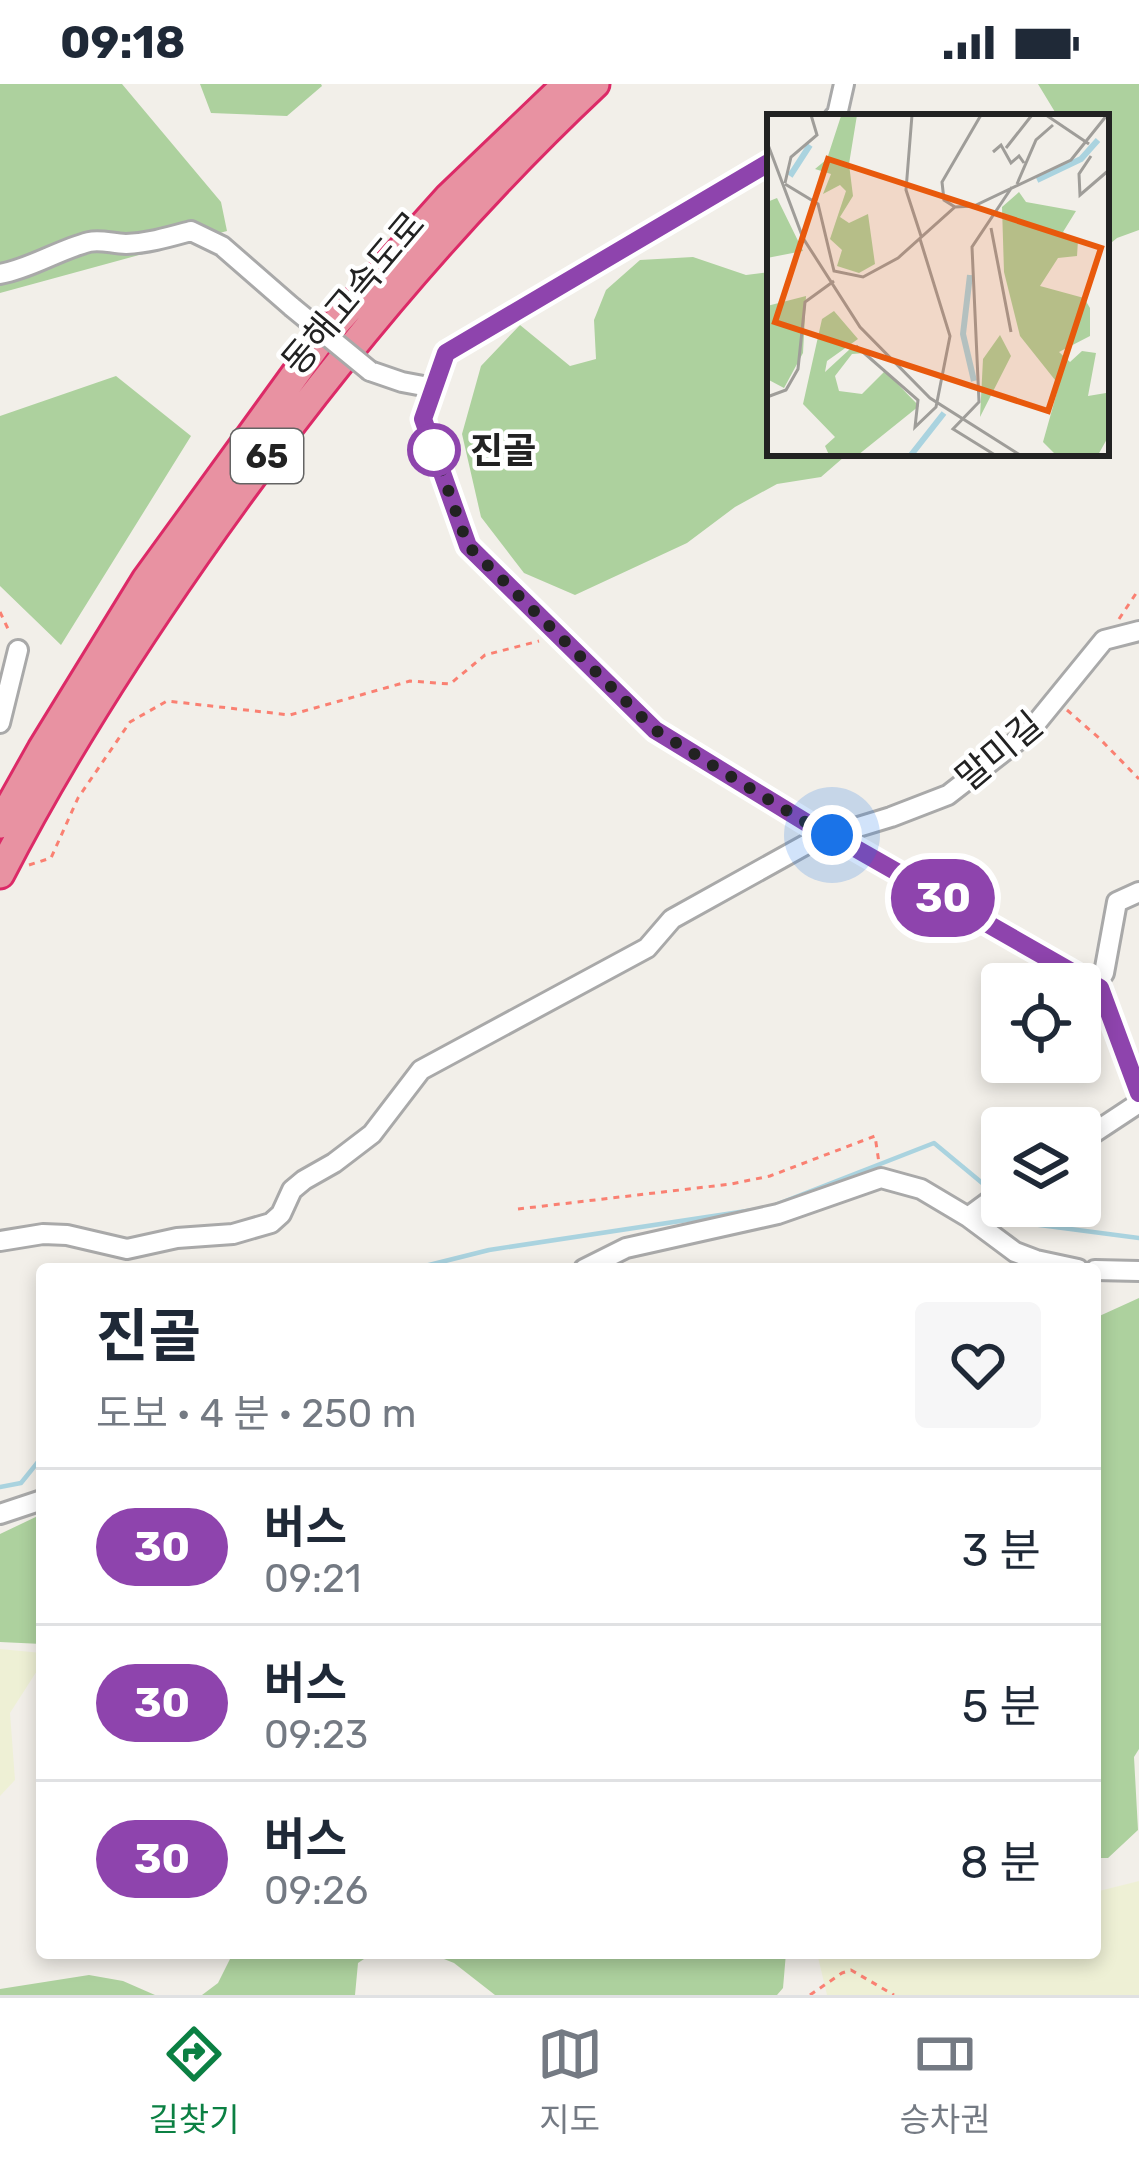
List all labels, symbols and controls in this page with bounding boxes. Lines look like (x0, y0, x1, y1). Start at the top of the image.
text: 09:18 (60, 16, 185, 69)
inset map (767, 114, 1109, 456)
street label: 동해고속도로 (273, 203, 433, 383)
marker: 진골 (409, 425, 459, 475)
road number: 65 (231, 429, 303, 483)
place label: 진골 (470, 429, 536, 472)
street label: 말미길 (947, 703, 1051, 799)
your location (802, 805, 862, 865)
line badge: 30 (889, 859, 997, 937)
text: 30 (915, 873, 971, 923)
map controls (981, 963, 1101, 1227)
button: locate (981, 963, 1101, 1083)
button: layers (981, 1107, 1101, 1227)
button: heart (915, 1302, 1041, 1428)
text: 진골 (96, 1303, 201, 1370)
text: 도보 · 4 분 · 250 m (96, 1391, 416, 1437)
text: 버스 (264, 1501, 347, 1554)
text: 30 (134, 1522, 190, 1572)
text: 3 분 (962, 1524, 1041, 1577)
text: 09:21 (264, 1556, 361, 1602)
text: 버스 (264, 1657, 347, 1710)
text: 30 (134, 1678, 190, 1728)
text: 5 분 (962, 1680, 1041, 1733)
text: 09:23 (264, 1712, 368, 1758)
text: 버스 (264, 1813, 347, 1866)
text: 30 (134, 1834, 190, 1884)
text: 8 분 (960, 1836, 1041, 1889)
text: 09:26 (264, 1868, 368, 1914)
tab: 길찾기 (148, 2021, 240, 2141)
tab: 지도 (537, 2021, 603, 2141)
tab: 승차권 (899, 2021, 991, 2141)

